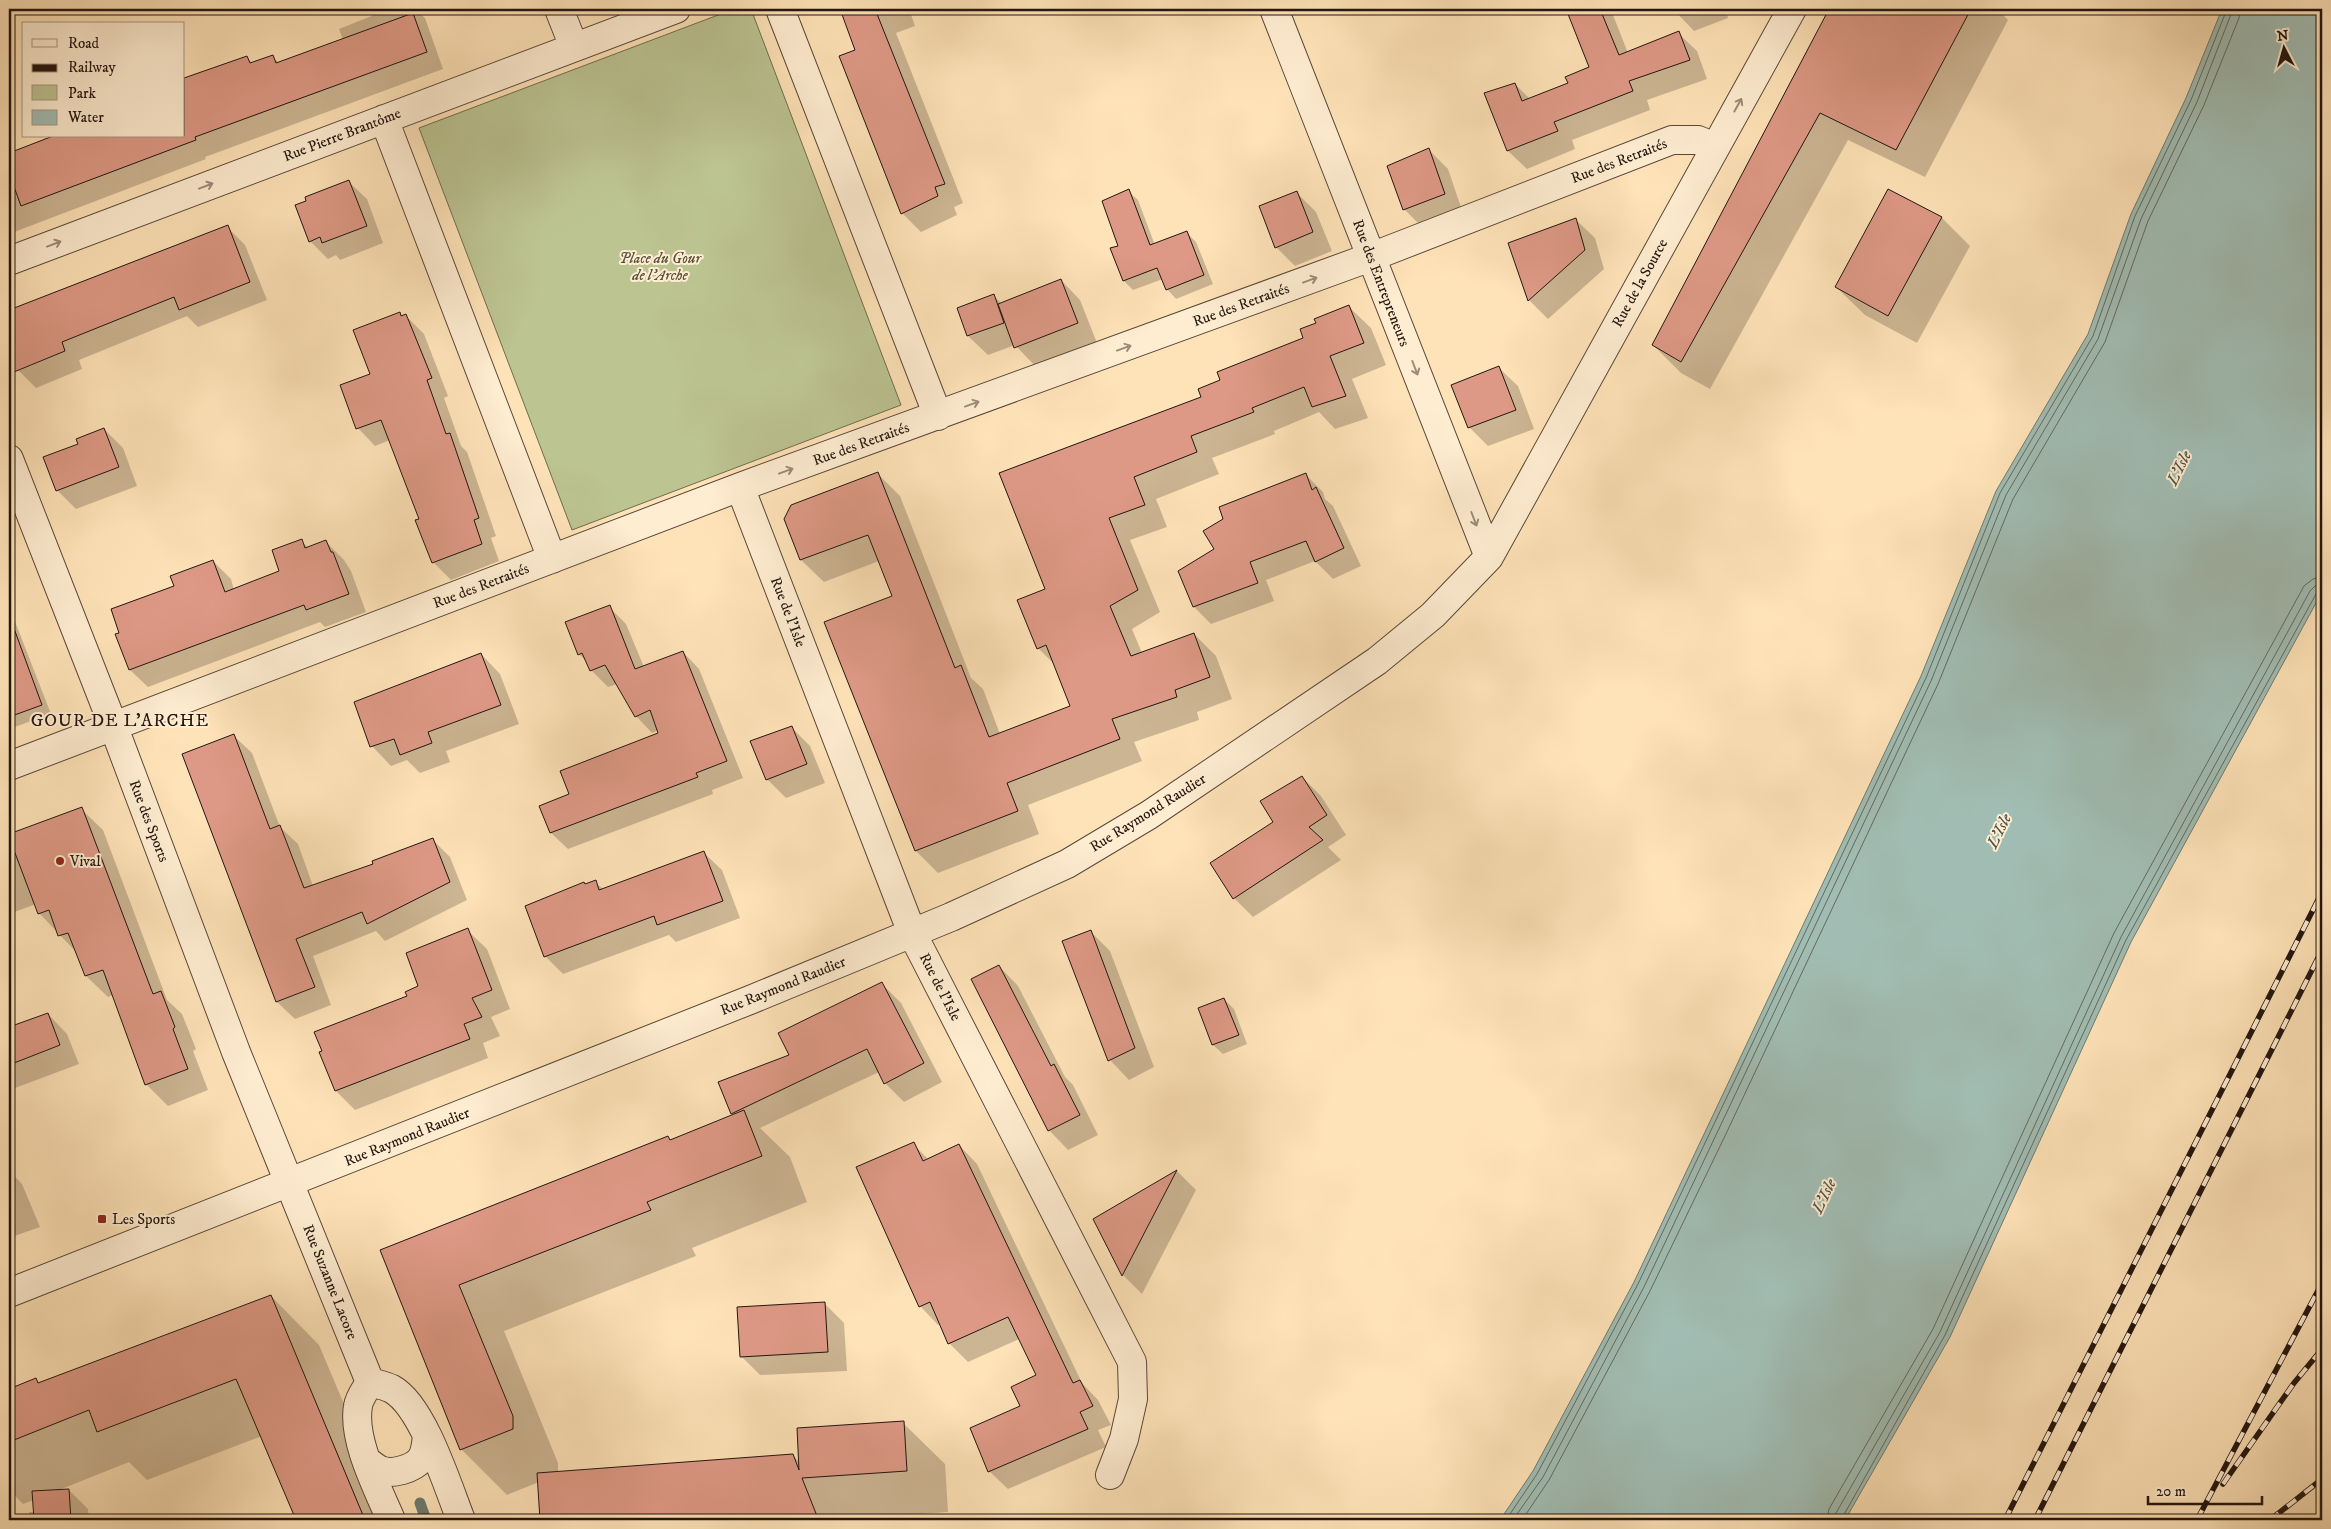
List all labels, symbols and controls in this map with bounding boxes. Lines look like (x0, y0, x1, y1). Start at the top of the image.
legend (22, 22, 185, 138)
north arrow (2258, 22, 2308, 72)
text: N (2276, 26, 2290, 46)
text: Road (68, 34, 100, 53)
text: Railway (68, 58, 116, 77)
text: Park (68, 84, 97, 103)
one-way arrow (1734, 98, 1744, 112)
street label: Rue Pierre Brantôme (280, 104, 404, 166)
text: Water (67, 108, 104, 127)
street label: Rue des Retraités (1568, 134, 1670, 188)
one-way arrow (198, 181, 213, 190)
street label: Rue des Entrepreneurs (1348, 217, 1414, 349)
street label: Rue de la Source (1608, 235, 1672, 331)
one-way arrow (46, 239, 62, 248)
park label: Place du Gour de l'Arche (619, 249, 702, 285)
one-way arrow (1302, 275, 1317, 284)
street label: Rue des Retraités (1190, 279, 1292, 331)
one-way arrow (1116, 343, 1132, 352)
one-way arrow (1411, 360, 1420, 375)
one-way arrow (964, 399, 979, 408)
street label: Rue des Retraités (810, 418, 912, 470)
water label: L'Isle (2162, 447, 2196, 489)
one-way arrow (778, 466, 793, 475)
one-way arrow (1470, 511, 1479, 526)
street label: Rue des Retraités (430, 559, 532, 613)
street label: Rue de l'Isle (766, 574, 810, 650)
district label: GOUR DE L'ARCHE (31, 710, 209, 732)
street label: Rue Raymond Raudier (1086, 769, 1210, 857)
street label: Rue des Sports (125, 777, 173, 865)
water label: L'Isle (1982, 810, 2016, 852)
place label: Vival (69, 852, 101, 871)
marker: Vival (54, 855, 66, 867)
street label: Rue de l'Isle (915, 950, 965, 1024)
street label: Rue Raymond Raudier (717, 952, 849, 1020)
street label: Rue Raymond Raudier (341, 1103, 473, 1171)
water label: L'Isle (1807, 1175, 1841, 1217)
place label: Les Sports (112, 1210, 175, 1229)
marker: Les Sports (96, 1213, 108, 1225)
street label: Rue Suzanne Lacore (298, 1222, 362, 1342)
scale bar (2148, 1474, 2262, 1506)
text: 20 m (2156, 1482, 2186, 1501)

